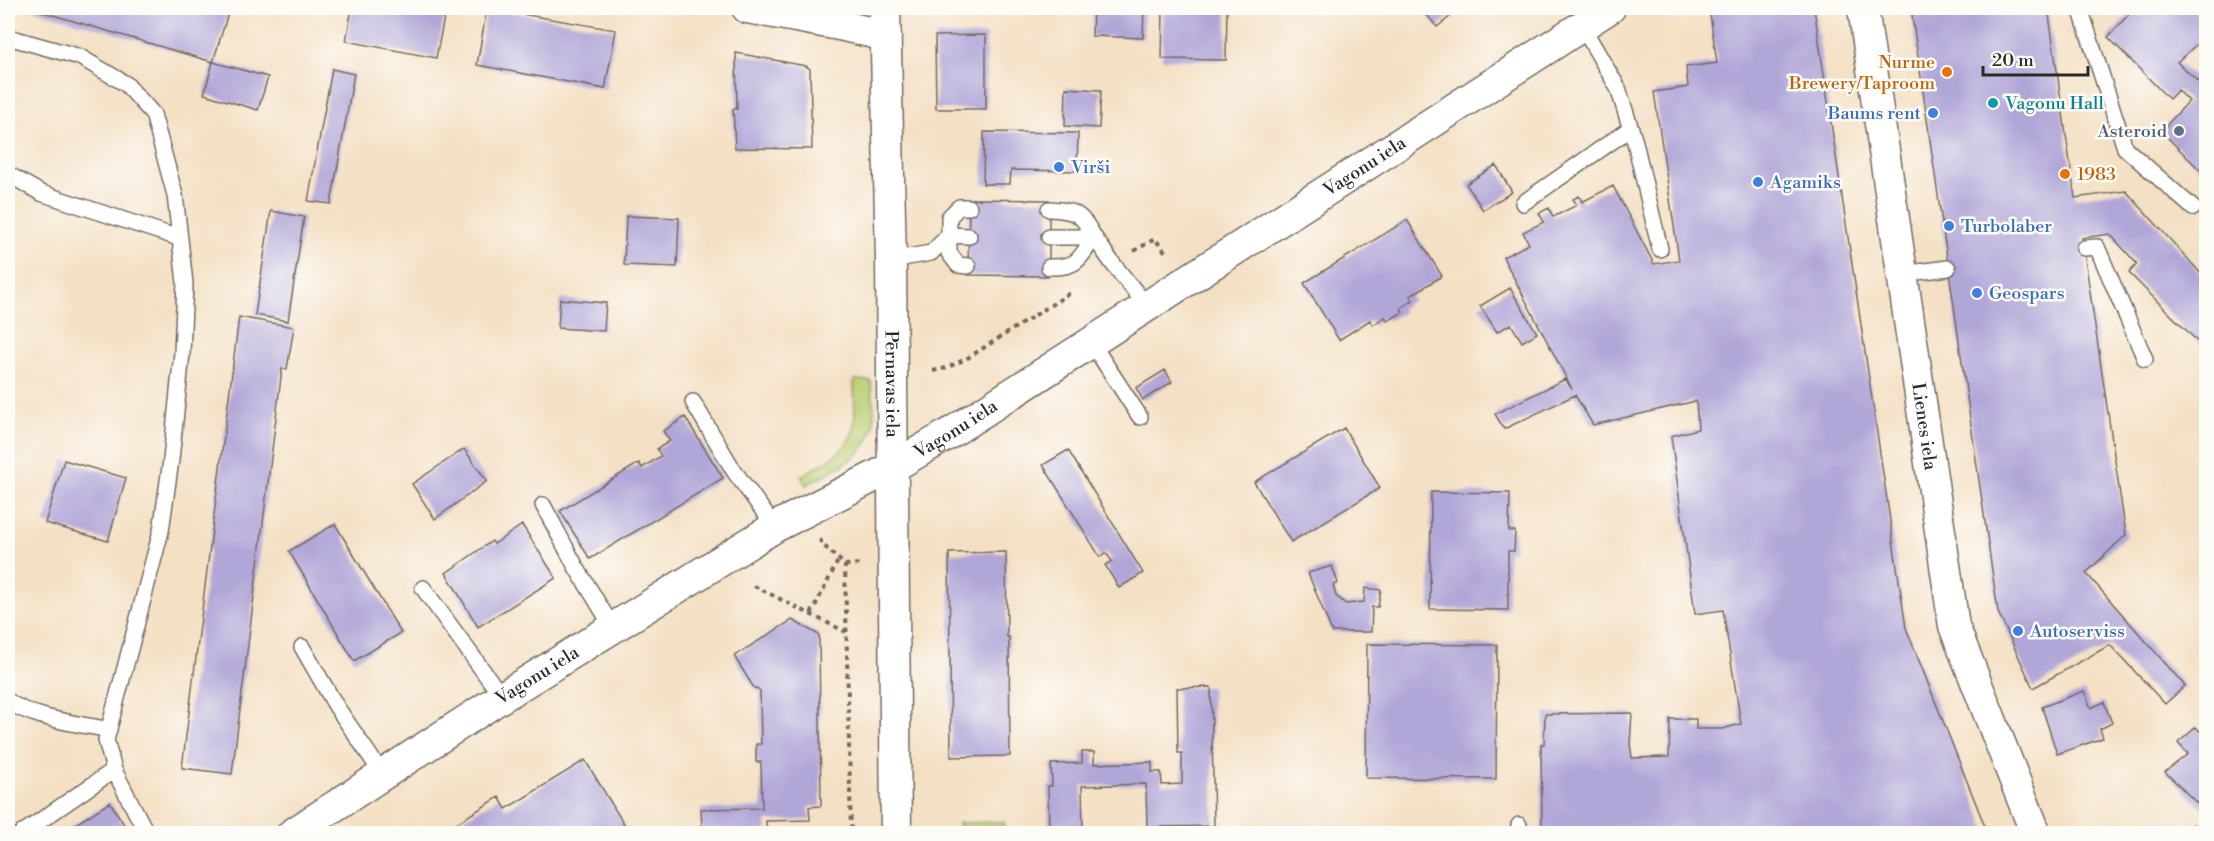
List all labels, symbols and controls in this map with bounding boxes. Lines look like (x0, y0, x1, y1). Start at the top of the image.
scale bar (1983, 39, 2088, 77)
text: 20 m (1992, 49, 2034, 72)
place label: Nurme Brewery/Taproom (1788, 51, 1935, 95)
marker: Nurme Brewery/Taproom (1940, 65, 1954, 79)
place label: Vagonu Hall (2004, 92, 2104, 115)
marker: Vagonu Hall (1986, 96, 2000, 110)
place label: Baums rent (1827, 102, 1922, 125)
marker: Baums rent (1926, 106, 1940, 120)
place label: Asteroid (2096, 120, 2168, 143)
marker: Asteroid (2172, 124, 2186, 138)
street label: Vagonu iela (1318, 131, 1411, 202)
place label: Virši (1070, 156, 1110, 179)
marker: Virši (1052, 160, 1066, 174)
place label: 1983 (2077, 163, 2116, 186)
marker: 1983 (2058, 167, 2072, 181)
place label: Agamiks (1769, 171, 1841, 194)
marker: Agamiks (1751, 175, 1765, 189)
place label: Turbolaber (1961, 215, 2052, 238)
marker: Turbolaber (1942, 219, 1956, 233)
place label: Geospars (1989, 282, 2065, 305)
marker: Geospars (1970, 286, 1984, 300)
street label: Pērnavas iela (880, 330, 904, 438)
street label: Lienes iela (1906, 381, 1942, 473)
street label: Vagonu iela (909, 394, 1003, 464)
place label: Autoserviss (2029, 620, 2125, 643)
marker: Autoserviss (2011, 624, 2025, 638)
street label: Vagonu iela (490, 641, 584, 711)

